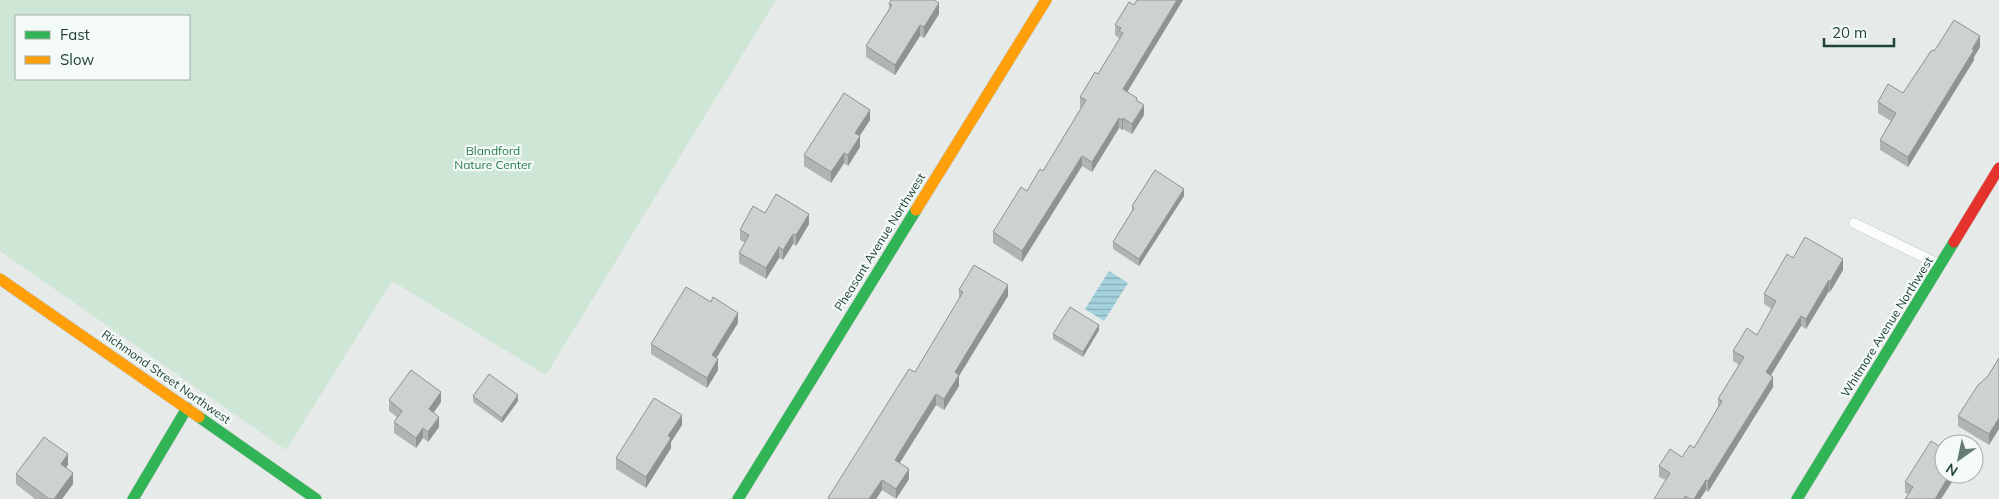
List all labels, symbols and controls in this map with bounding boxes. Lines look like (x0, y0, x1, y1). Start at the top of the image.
legend (15, 15, 190, 80)
scale bar (1824, 15, 1894, 47)
text: 20 m (1832, 23, 1867, 42)
text: Fast (60, 25, 90, 44)
text: Slow (60, 50, 94, 69)
park label: Blandford Nature Center (454, 143, 532, 172)
street label: Pheasant Avenue Northwest (831, 170, 928, 313)
street label: Whitmore Avenue Northwest (1837, 254, 1936, 400)
street label: Richmond Street Northwest (99, 326, 234, 427)
north arrow (1934, 434, 1984, 484)
text: N (1943, 459, 1961, 480)

